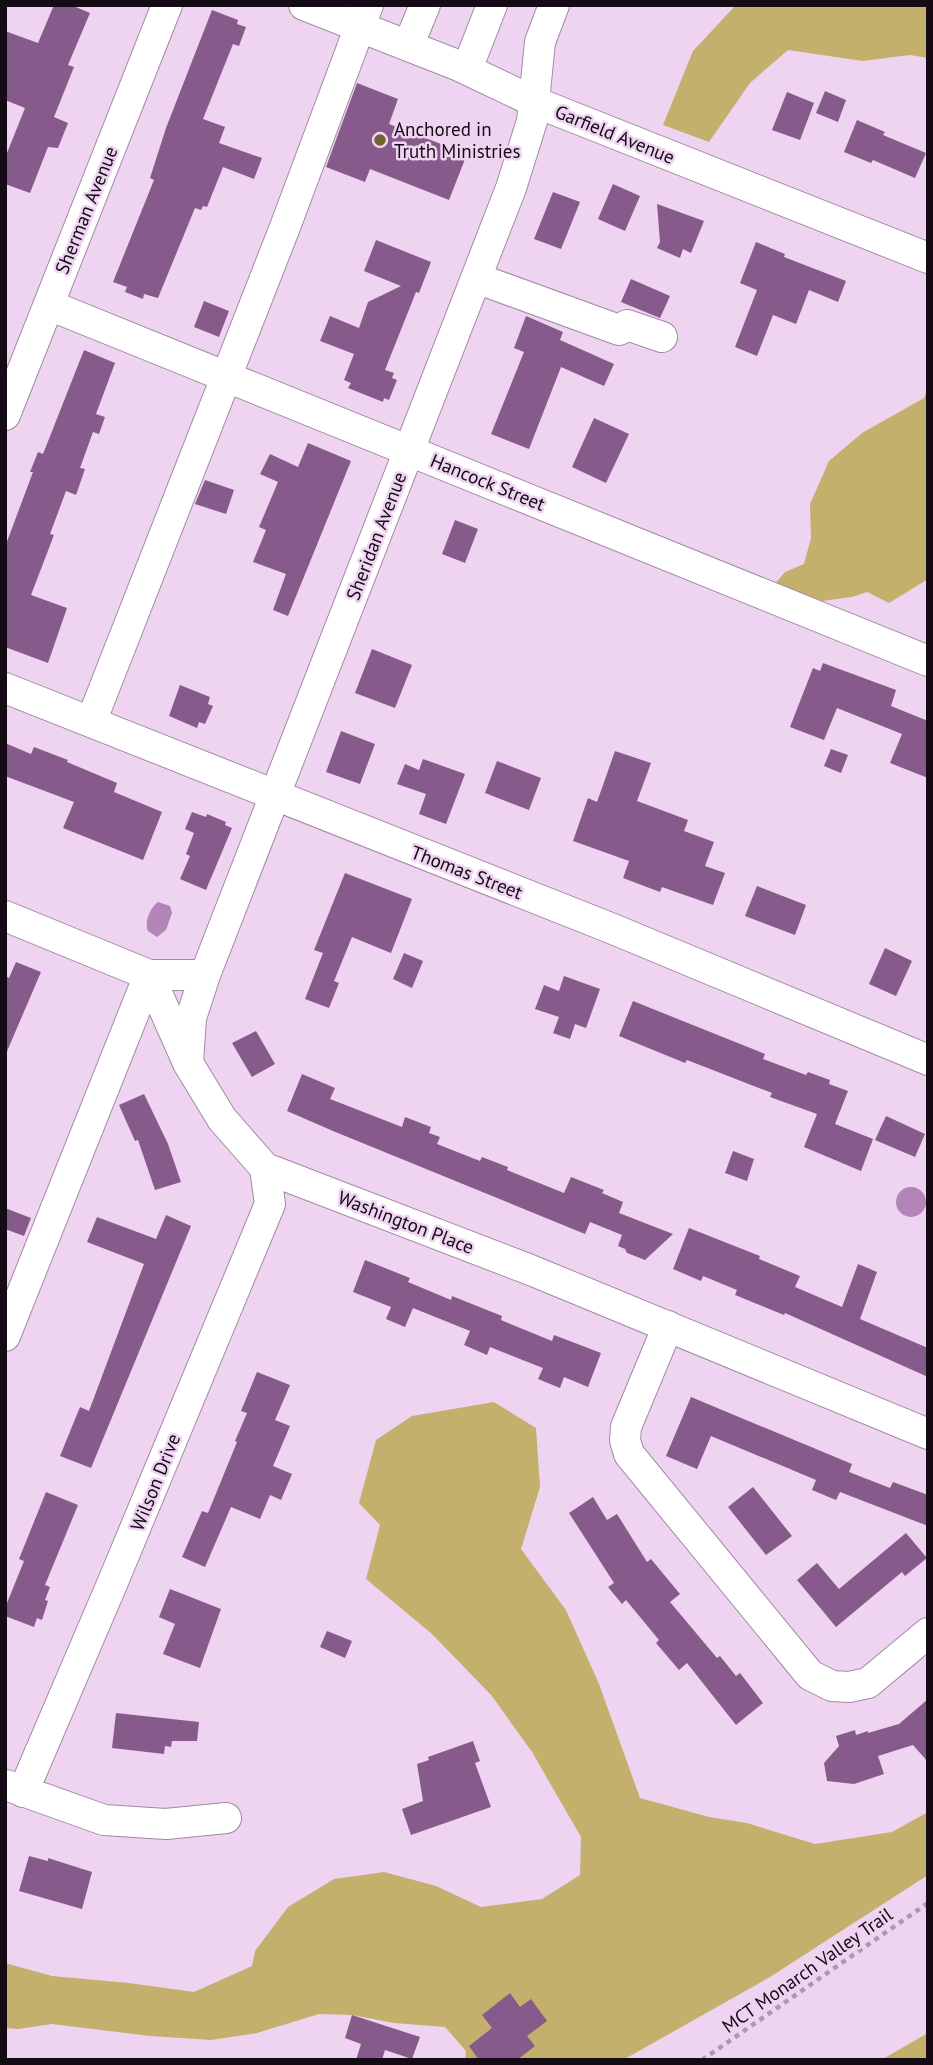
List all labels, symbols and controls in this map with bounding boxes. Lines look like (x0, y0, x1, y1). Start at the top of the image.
street label: Garfield Avenue (552, 99, 678, 169)
place label: Anchored in Truth Ministries (394, 117, 520, 163)
marker: Anchored in Truth Ministries (372, 132, 388, 148)
street label: Sherman Avenue (49, 143, 123, 277)
street label: Hancock Street (427, 448, 549, 516)
street label: Sheridan Avenue (341, 468, 411, 604)
street label: Thomas Street (408, 840, 527, 904)
street label: Washington Place (335, 1185, 477, 1259)
street label: Wilson Drive (125, 1430, 185, 1534)
street label: MCT Monarch Valley Trail (717, 1902, 897, 2038)

